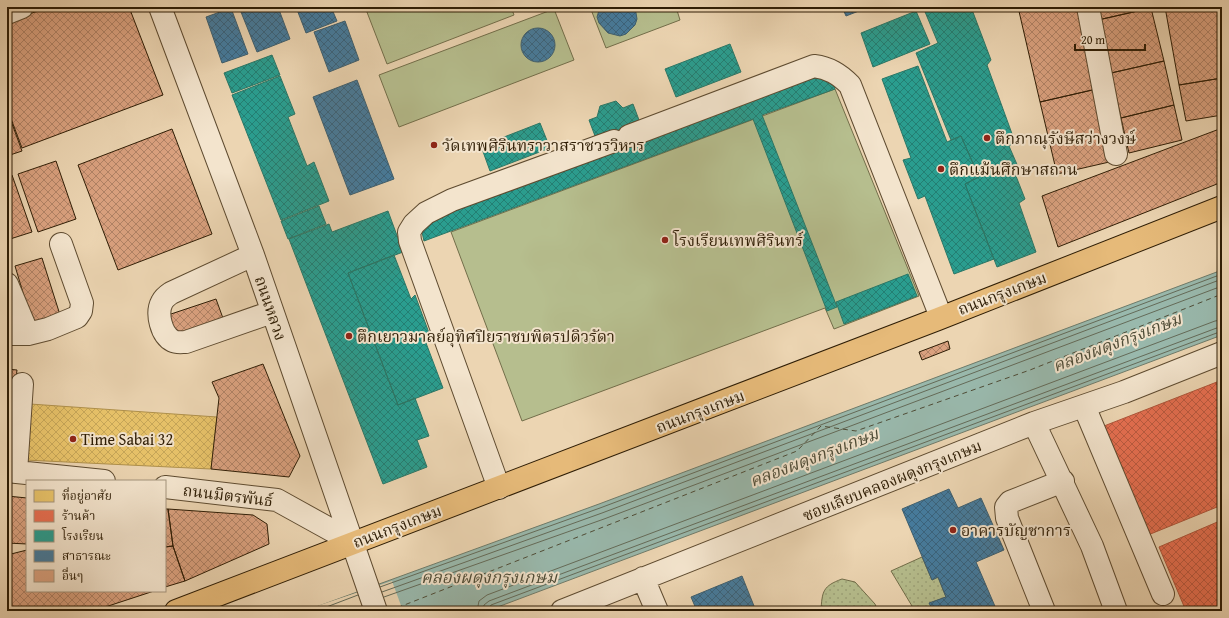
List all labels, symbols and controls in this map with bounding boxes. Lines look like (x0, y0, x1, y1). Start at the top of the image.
scale bar (1075, 26, 1145, 52)
text: 20 m (1081, 31, 1105, 48)
place label: ตึกภาณุรังษีสว่างวงษ์ (995, 126, 1136, 150)
place label: วัดเทพศิรินทราวาสราชวรวิหาร (442, 133, 645, 157)
marker: ตึกภาณุรังษีสว่างวงษ์ (982, 133, 992, 143)
marker: วัดเทพศิรินทราวาสราชวรวิหาร (429, 140, 439, 150)
place label: ตึกแม้นศึกษาสถาน (949, 157, 1078, 181)
marker: ตึกแม้นศึกษาสถาน (936, 164, 946, 174)
place label: โรงเรียนเทพศิรินทร์ (672, 228, 804, 252)
marker: โรงเรียนเทพศิรินทร์ (660, 235, 670, 245)
street label: ถนนกรุงเกษม (954, 265, 1050, 321)
street label: ถนนหลวง (249, 273, 293, 343)
water label: คลองผดุงกรุงเกษม (1049, 305, 1186, 378)
place label: ตึกเยาวมาลย์อุทิศปิยราชบพิตรปดิวรัดา (357, 324, 615, 348)
marker: ตึกเยาวมาลย์อุทิศปิยราชบพิตรปดิวรัดา (344, 331, 354, 341)
street label: ถนนกรุงเกษม (652, 383, 748, 439)
water label: คลองผดุงกรุงเกษม (746, 420, 883, 493)
place label: Time Sabai 32 (81, 427, 173, 451)
street label: ซอยเลียบคลองผดุงกรุงเกษม (799, 433, 985, 527)
marker: Time Sabai 32 (68, 434, 78, 444)
street label: ถนนมิตรพันธ์ (181, 478, 275, 512)
legend (26, 480, 166, 592)
text: ที่อยู่อาศัย (62, 487, 112, 504)
street label: ถนนกรุงเกษม (349, 498, 445, 554)
text: ร้านค้า (62, 507, 95, 524)
place label: อาคารบัญชาการ (961, 518, 1071, 542)
marker: อาคารบัญชาการ (948, 525, 958, 535)
text: โรงเรียน (61, 527, 104, 544)
text: สาธารณะ (62, 547, 111, 564)
water label: คลองผดุงกรุงเกษม (421, 564, 558, 589)
text: อื่นๆ (62, 567, 83, 584)

